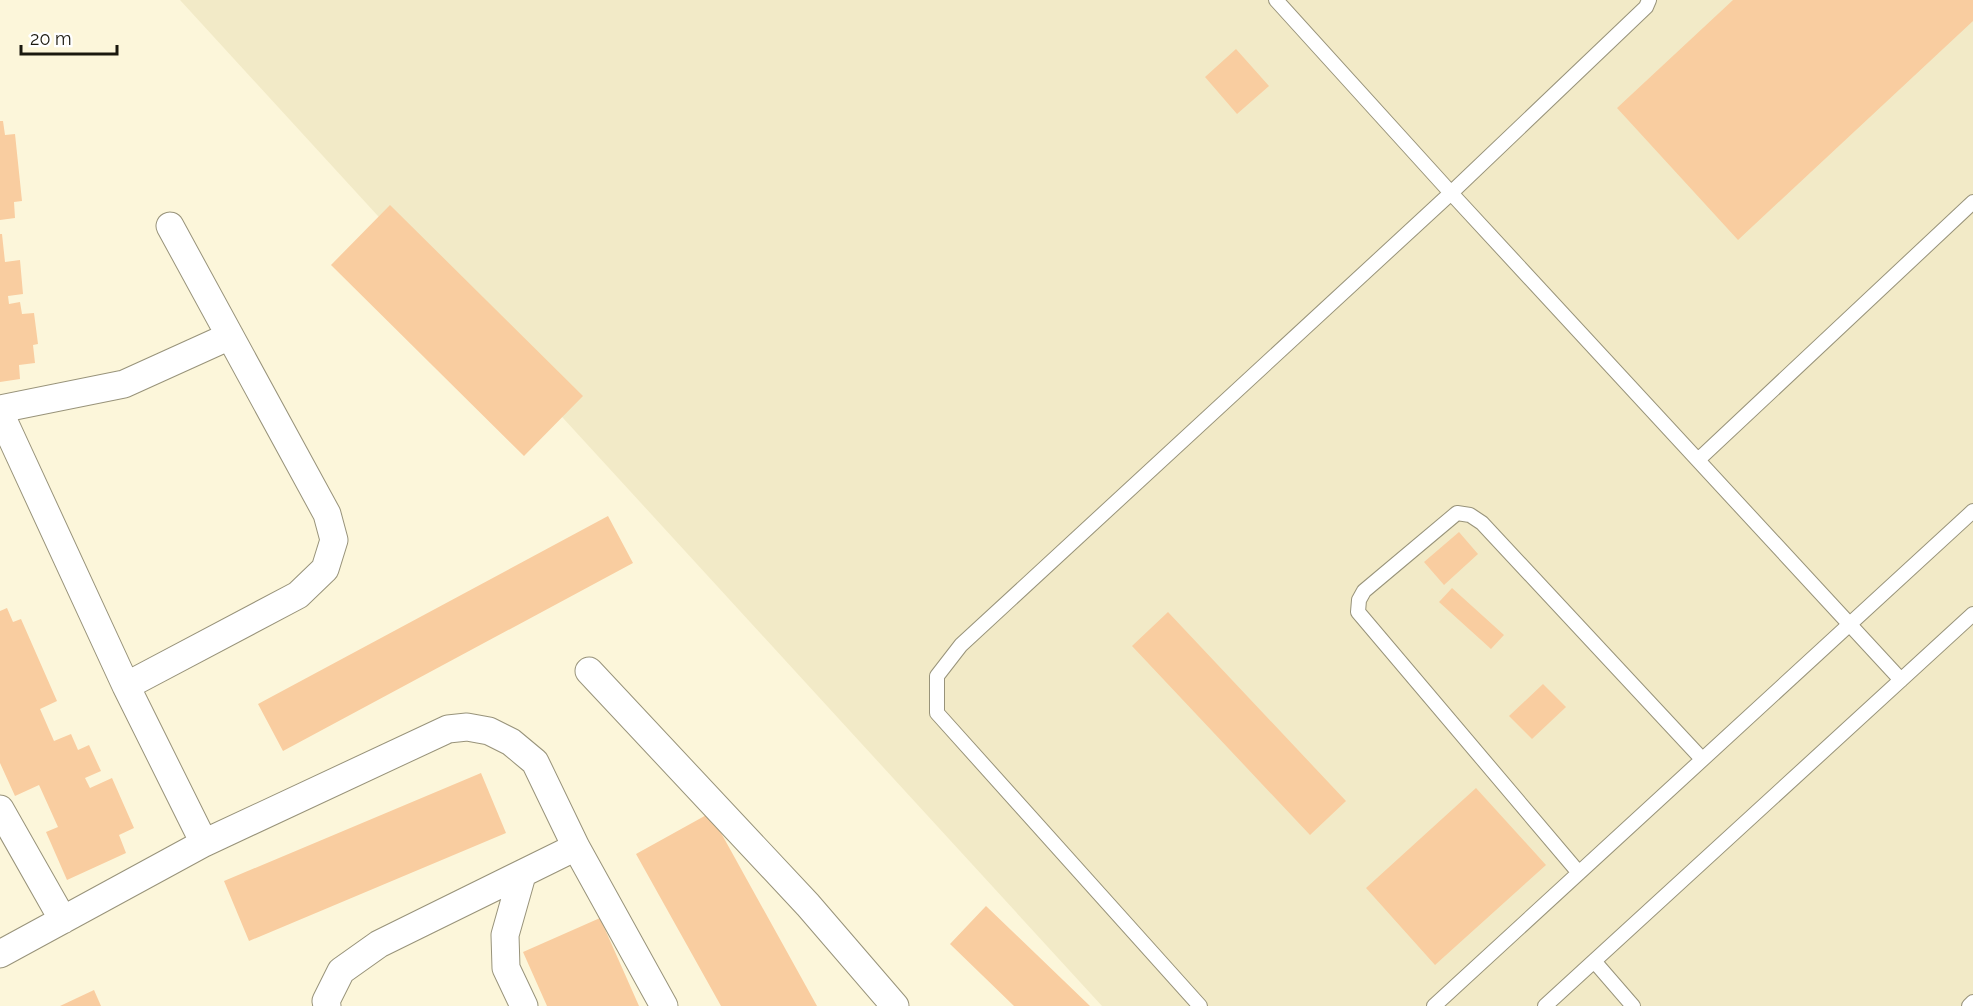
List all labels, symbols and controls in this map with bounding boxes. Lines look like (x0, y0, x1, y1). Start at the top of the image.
scale bar (21, 18, 117, 56)
text: 20 m (30, 28, 72, 49)

